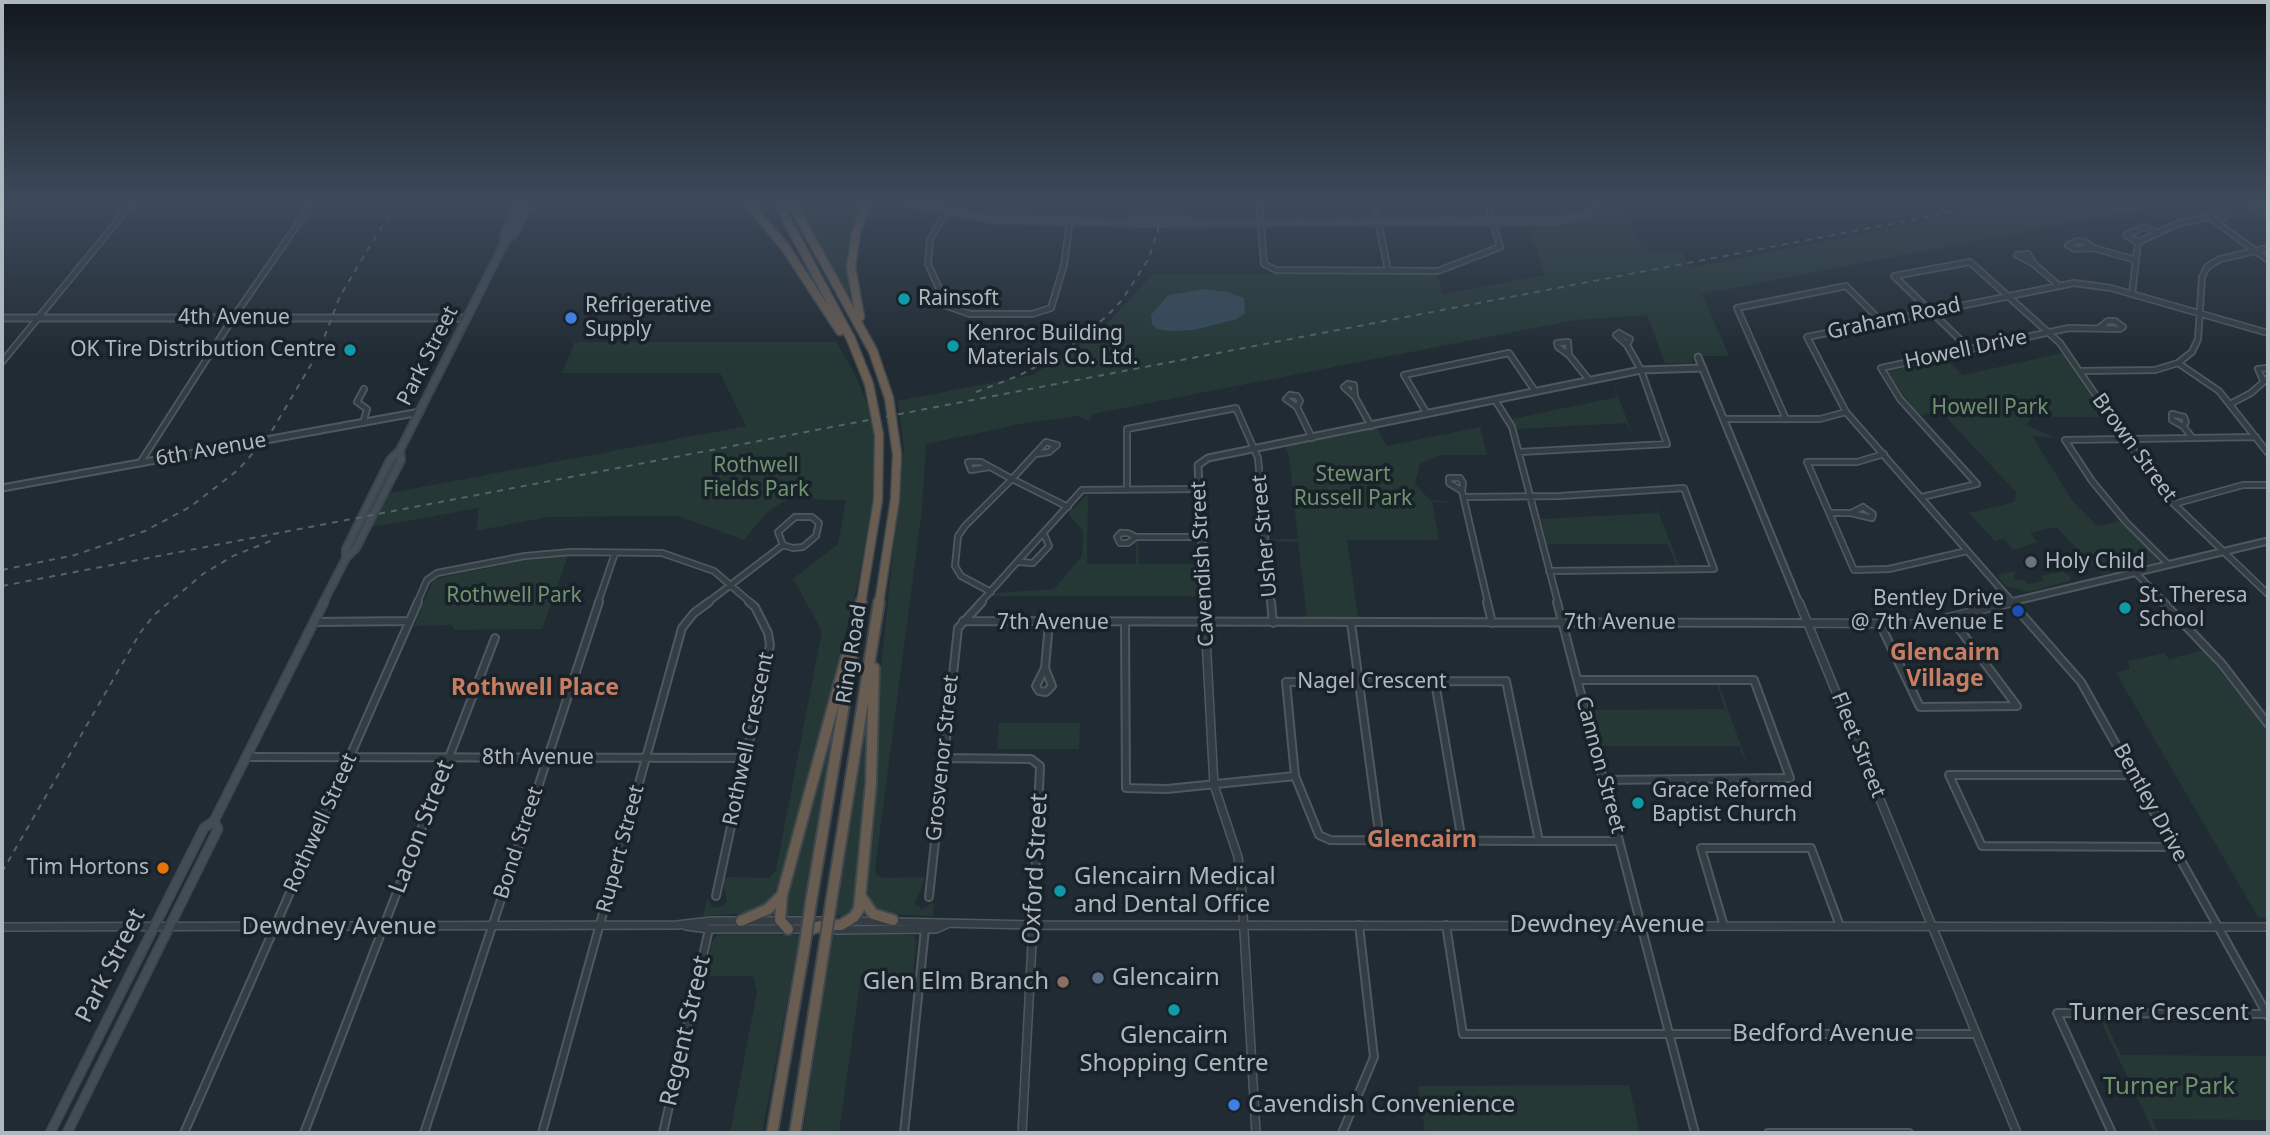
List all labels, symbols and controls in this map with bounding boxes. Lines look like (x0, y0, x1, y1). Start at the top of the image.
place label: Rainsoft (918, 286, 999, 312)
marker: Rainsoft (896, 291, 912, 307)
place label: Refrigerative Supply (585, 293, 712, 343)
street label: Graham Road (1825, 293, 1963, 345)
street label: Park Street (392, 302, 464, 410)
street label: 4th Avenue (178, 305, 290, 331)
marker: Refrigerative Supply (563, 310, 579, 326)
place label: Kenroc Building Materials Co. Ltd. (967, 321, 1138, 371)
street label: Howell Drive (1903, 325, 2029, 375)
place label: OK Tire Distribution Centre (70, 337, 336, 363)
marker: Kenroc Building Materials Co. Ltd. (945, 338, 961, 354)
marker: OK Tire Distribution Centre (342, 342, 358, 358)
street label: Brown Street (2086, 389, 2182, 507)
park label: Howell Park (1932, 395, 2048, 421)
street label: 6th Avenue (154, 428, 268, 472)
park label: Rothwell Fields Park (703, 453, 809, 503)
park label: Stewart Russell Park (1294, 462, 1412, 512)
street label: Usher Street (1247, 474, 1283, 598)
street label: Cavendish Street (1186, 480, 1220, 648)
place label: Holy Child (2045, 549, 2145, 575)
marker: Holy Child (2023, 554, 2039, 570)
park label: Rothwell Park (446, 583, 582, 609)
place label: St. Theresa School (2139, 583, 2248, 633)
place label: Bentley Drive @ 7th Avenue E (1851, 586, 2004, 636)
marker: St. Theresa School (2117, 600, 2133, 616)
street label: Ring Road (832, 602, 872, 706)
marker: Bentley Drive @ 7th Avenue E (2010, 603, 2026, 619)
street label: 7th Avenue (997, 610, 1109, 636)
street label: 7th Avenue (1564, 610, 1676, 636)
district label: Glencairn Village (1890, 639, 2000, 693)
street label: Rothwell Crescent (718, 650, 780, 828)
street label: Nagel Crescent (1297, 669, 1447, 695)
district label: Rothwell Place (451, 674, 619, 702)
street label: Grosvenor Street (922, 674, 964, 842)
street label: Fleet Street (1825, 689, 1891, 801)
street label: Cannon Street (1570, 694, 1630, 836)
street label: Bentley Drive (2107, 740, 2193, 866)
street label: 8th Avenue (482, 745, 594, 771)
street label: Rothwell Street (279, 750, 363, 896)
street label: Lacon Street (383, 756, 461, 898)
place label: Grace Reformed Baptist Church (1652, 778, 1813, 828)
street label: Rupert Street (592, 782, 650, 916)
street label: Bond Street (489, 784, 549, 902)
street label: Oxford Street (1018, 793, 1054, 945)
marker: Grace Reformed Baptist Church (1630, 795, 1646, 811)
district label: Glencairn (1367, 826, 1477, 854)
place label: Tim Hortons (27, 855, 149, 881)
marker: Tim Hortons (155, 860, 171, 876)
place label: Glencairn Medical and Dental Office (1074, 863, 1276, 919)
marker: Glencairn Medical and Dental Office (1052, 883, 1068, 899)
street label: Park Street (70, 904, 152, 1028)
street label: Dewdney Avenue (1510, 911, 1704, 939)
street label: Dewdney Avenue (242, 913, 436, 941)
street label: Regent Street (655, 953, 717, 1109)
place label: Glencairn (1112, 964, 1220, 992)
place label: Glen Elm Branch (863, 968, 1049, 996)
marker: Glencairn (1090, 970, 1106, 986)
marker: Glen Elm Branch (1055, 974, 1071, 990)
street label: Turner Crescent (2069, 999, 2249, 1027)
marker: Glencairn Shopping Centre (1166, 1002, 1182, 1018)
street label: Bedford Avenue (1732, 1020, 1914, 1048)
place label: Glencairn Shopping Centre (1079, 1022, 1269, 1078)
park label: Turner Park (2103, 1073, 2235, 1101)
place label: Cavendish Convenience (1248, 1091, 1515, 1119)
marker: Cavendish Convenience (1226, 1097, 1242, 1113)

